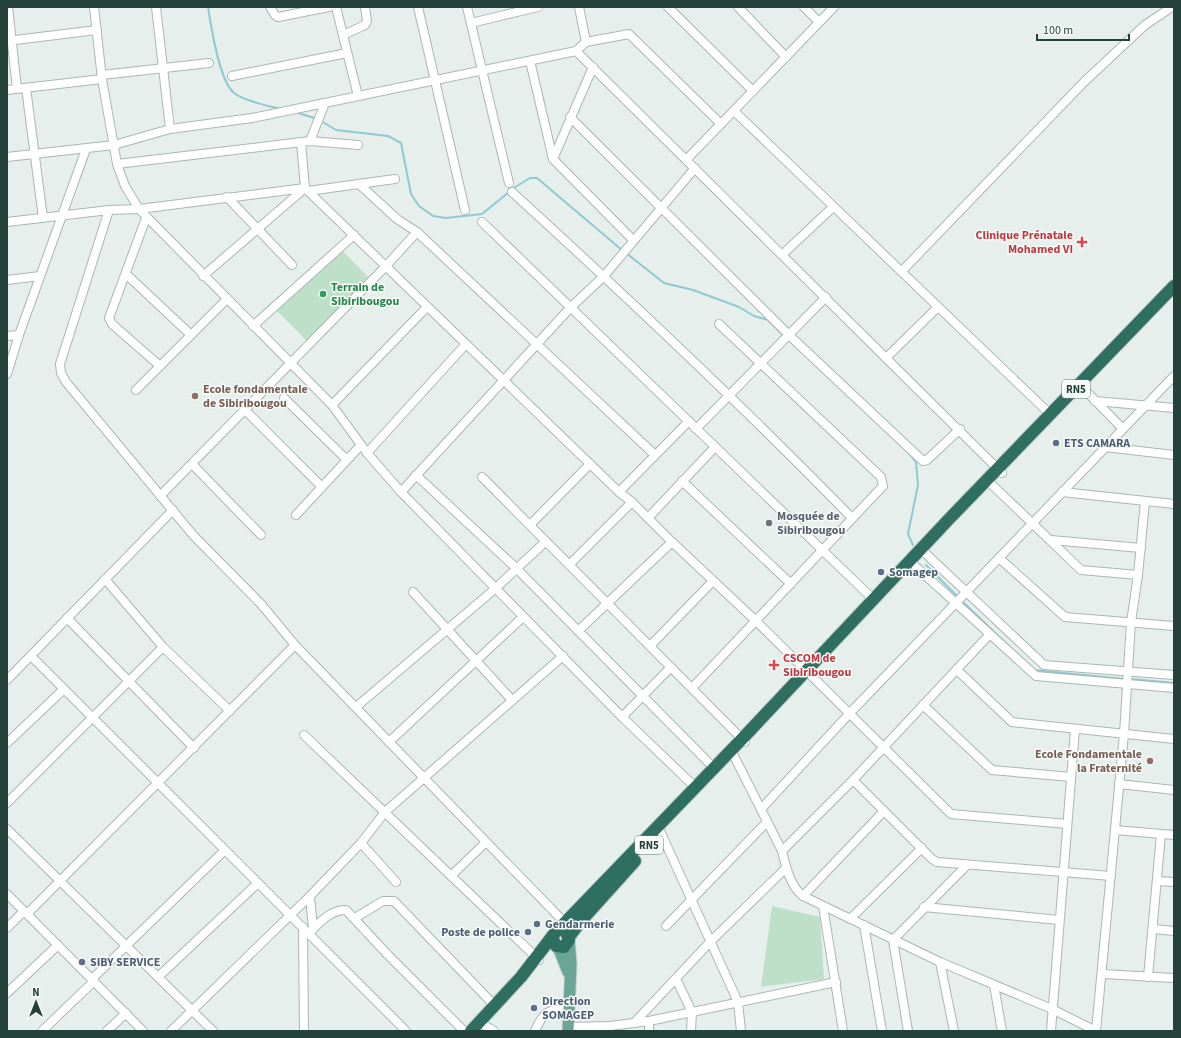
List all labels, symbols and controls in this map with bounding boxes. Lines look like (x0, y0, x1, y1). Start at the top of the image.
scale bar (1037, 16, 1129, 42)
text: 100 m (1043, 22, 1073, 39)
place label: Clinique Prénatale Mohamed VI (975, 227, 1073, 258)
marker: Clinique Prénatale Mohamed VI (1076, 236, 1088, 248)
place label: Terrain de Sibiribougou (331, 279, 399, 310)
marker: Terrain de Sibiribougou (318, 289, 328, 299)
road number: RN5 (1062, 380, 1090, 398)
place label: Ecole fondamentale de Sibiribougou (203, 381, 308, 412)
marker: Ecole fondamentale de Sibiribougou (190, 391, 200, 401)
place label: ETS CAMARA (1064, 435, 1130, 452)
marker: ETS CAMARA (1051, 438, 1061, 448)
place label: Mosquée de Sibiribougou (777, 508, 845, 539)
marker: Mosquée de Sibiribougou (764, 518, 774, 528)
place label: Somagep (889, 564, 938, 581)
marker: Somagep (876, 567, 886, 577)
place label: CSCOM de Sibiribougou (783, 650, 851, 681)
marker: CSCOM de Sibiribougou (768, 659, 780, 671)
place label: Ecole Fondamentale la Fraternité (1035, 746, 1142, 777)
marker: Ecole Fondamentale la Fraternité (1145, 756, 1155, 766)
road number: RN5 (635, 836, 663, 854)
place label: Gendarmerie (545, 916, 615, 933)
marker: Gendarmerie (532, 919, 542, 929)
place label: Poste de police (441, 924, 520, 941)
marker: Poste de police (523, 927, 533, 937)
place label: SIBY SERVICE (90, 954, 160, 971)
marker: SIBY SERVICE (77, 957, 87, 967)
north arrow (16, 982, 56, 1022)
text: N (32, 985, 40, 1000)
place label: Direction SOMAGEP (542, 993, 594, 1024)
marker: Direction SOMAGEP (529, 1003, 539, 1013)

